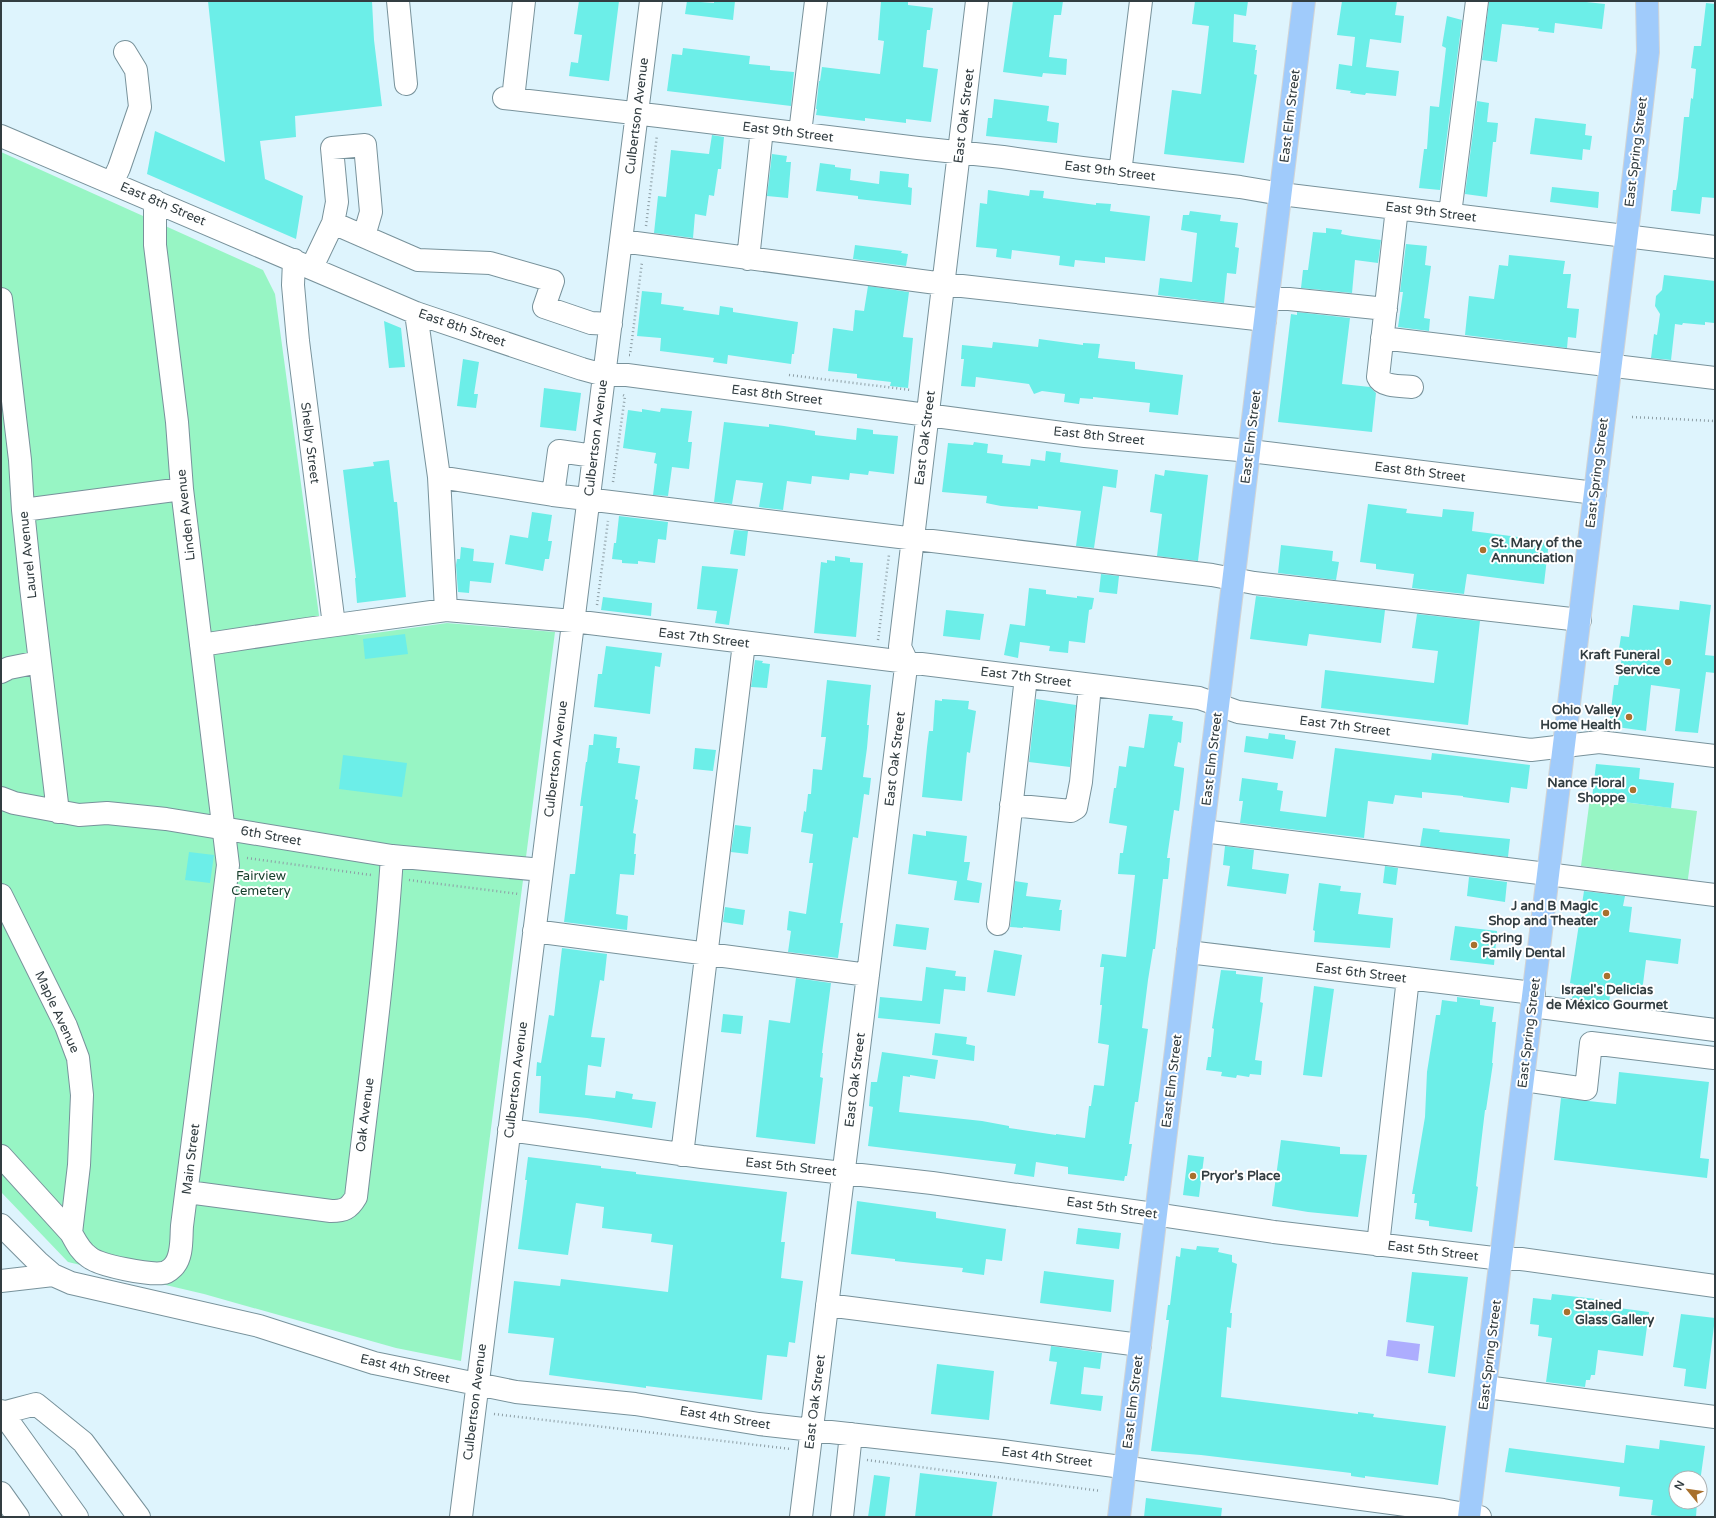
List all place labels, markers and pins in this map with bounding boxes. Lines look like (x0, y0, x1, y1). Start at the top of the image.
place label: St. Mary of the Annunciation (1491, 535, 1583, 566)
marker: St. Mary of the Annunciation (1478, 545, 1488, 555)
place label: Kraft Funeral Service (1580, 647, 1661, 678)
marker: Kraft Funeral Service (1663, 657, 1673, 667)
place label: Ohio Valley Home Health (1540, 702, 1621, 733)
marker: Ohio Valley Home Health (1624, 712, 1634, 722)
place label: Nance Floral Shoppe (1547, 775, 1626, 806)
marker: Nance Floral Shoppe (1628, 785, 1638, 795)
place label: J and B Magic Shop and Theater (1488, 898, 1599, 929)
marker: J and B Magic Shop and Theater (1601, 908, 1611, 918)
place label: Spring Family Dental (1482, 930, 1565, 961)
marker: Spring Family Dental (1469, 940, 1479, 950)
marker: Israel's Delicias de México Gourmet (1602, 971, 1612, 981)
place label: Israel's Delicias de México Gourmet (1546, 982, 1668, 1013)
place label: Pryor's Place (1201, 1168, 1281, 1184)
marker: Pryor's Place (1188, 1171, 1198, 1181)
place label: Stained Glass Gallery (1575, 1297, 1654, 1328)
marker: Stained Glass Gallery (1562, 1307, 1572, 1317)

